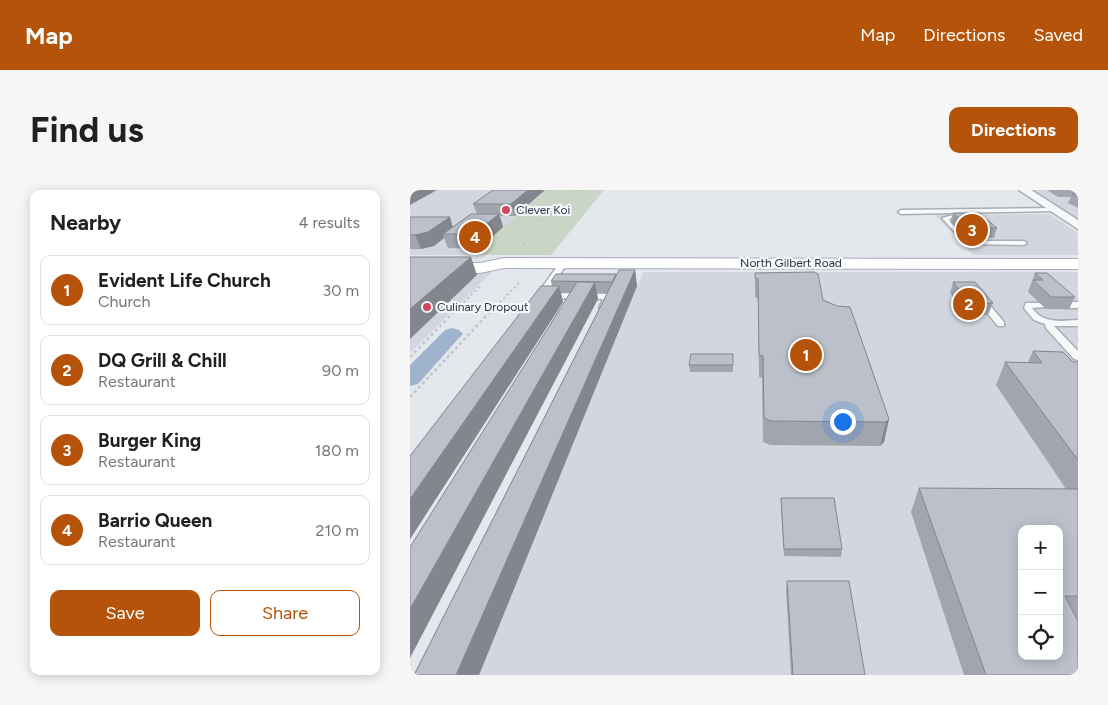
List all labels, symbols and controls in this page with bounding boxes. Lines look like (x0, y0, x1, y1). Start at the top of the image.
text: Map (25, 21, 73, 50)
text: Map (860, 24, 895, 46)
text: Directions (923, 24, 1005, 46)
text: Saved (1033, 24, 1083, 46)
button: Directions (949, 107, 1078, 153)
text: Find us (30, 109, 144, 151)
place label: Clever Koi (516, 203, 570, 217)
marker: Clever Koi (500, 204, 512, 216)
text: Nearby (50, 210, 121, 235)
pin: 3 (956, 211, 988, 249)
text: 4 results (299, 213, 360, 232)
pin: 4 (459, 218, 491, 256)
street label: North Gilbert Road (740, 256, 842, 270)
text: Evident Life Church (98, 269, 271, 292)
text: 1 (64, 281, 70, 300)
text: 30 m (322, 281, 359, 300)
pin: 2 (953, 285, 985, 323)
text: Church (98, 292, 150, 311)
place label: Culinary Dropout (437, 300, 529, 314)
marker: Culinary Dropout (421, 301, 433, 313)
pin: 1 (790, 336, 822, 374)
text: DQ Grill & Chill (98, 349, 227, 372)
text: 2 (62, 361, 72, 380)
text: 90 m (322, 361, 359, 380)
text: Restaurant (98, 372, 176, 391)
your location (830, 409, 856, 435)
text: Burger King (98, 429, 201, 452)
text: 3 (63, 441, 71, 460)
text: 180 m (315, 441, 359, 460)
text: Restaurant (98, 452, 176, 471)
text: Barrio Queen (98, 509, 212, 532)
text: 4 (62, 521, 72, 540)
text: 210 m (316, 521, 359, 540)
map controls (1018, 525, 1063, 660)
button: + (1018, 525, 1063, 570)
text: Restaurant (98, 532, 176, 551)
button: − (1018, 570, 1063, 615)
button: Save (50, 590, 200, 636)
button: Share (210, 590, 360, 636)
button: locate (1018, 615, 1063, 660)

